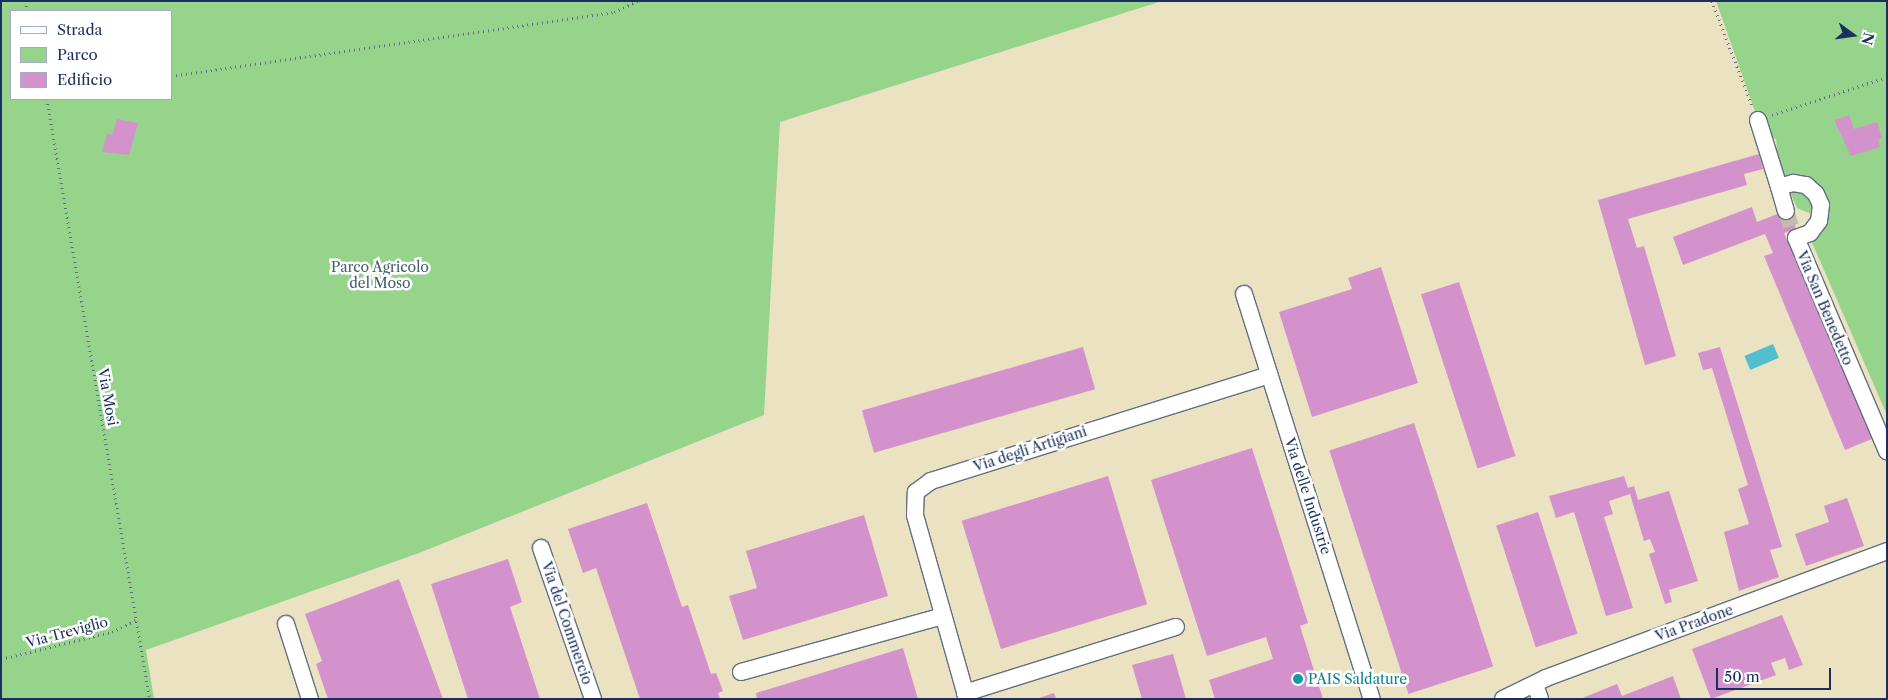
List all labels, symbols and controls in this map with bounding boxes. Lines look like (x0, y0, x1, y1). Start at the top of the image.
legend (10, 10, 172, 100)
north arrow (1828, 10, 1878, 60)
text: Strada (57, 20, 103, 39)
text: N (1857, 31, 1878, 47)
text: Parco (57, 45, 98, 64)
text: Edificio (57, 70, 112, 89)
street label: Via San Benedetto (1793, 248, 1857, 368)
park label: Parco Agricolo del Moso (331, 259, 429, 292)
street label: Via Mosi (95, 367, 121, 427)
street label: Via degli Artigiani (971, 423, 1089, 475)
street label: Via delle Industrie (1281, 435, 1335, 557)
street label: Via del Commercio (538, 559, 596, 687)
street label: Via Pradone (1653, 601, 1735, 645)
street label: Via Treviglio (24, 613, 110, 651)
scale bar (1718, 658, 1833, 690)
text: 50 m (1724, 667, 1760, 686)
place label: PAIS Saldature (1308, 671, 1407, 687)
marker: PAIS Saldature (1292, 673, 1304, 685)

